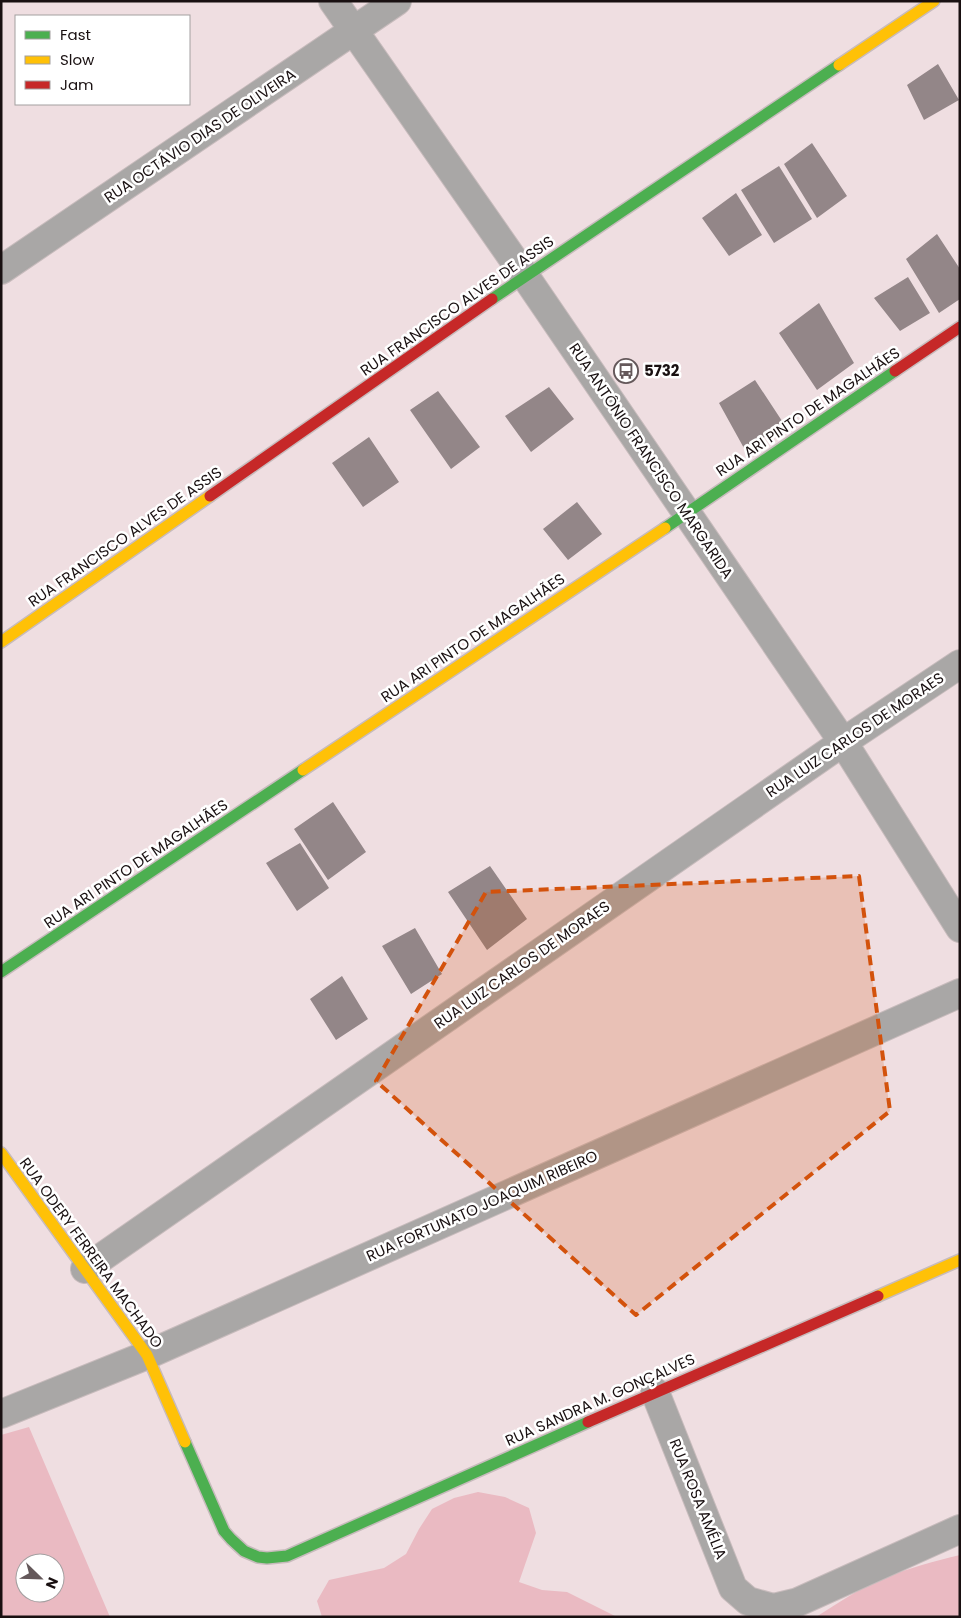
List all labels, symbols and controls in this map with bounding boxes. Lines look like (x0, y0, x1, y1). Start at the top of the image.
legend (15, 15, 190, 105)
text: Fast (60, 24, 91, 45)
text: Slow (60, 49, 95, 70)
street label: RUA OCTÁVIO DIAS DE OLIVEIRA (100, 63, 300, 208)
text: Jam (60, 74, 94, 95)
street label: RUA FRANCISCO ALVES DE ASSIS (356, 230, 558, 381)
street label: RUA ANTÔNIO FRANCISCO MARGARIDA (564, 339, 738, 583)
street label: RUA ARI PINTO DE MAGALHÃES (712, 342, 904, 481)
bus stop icon: 5732 (613, 358, 639, 384)
place label: 5732 (644, 360, 680, 381)
street label: RUA FRANCISCO ALVES DE ASSIS (24, 461, 226, 612)
street label: RUA ARI PINTO DE MAGALHÃES (377, 568, 569, 707)
street label: RUA LUIZ CARLOS DE MORAES (762, 667, 948, 802)
street label: RUA ARI PINTO DE MAGALHÃES (40, 794, 232, 933)
street label: RUA LUIZ CARLOS DE MORAES (430, 896, 614, 1034)
street label: RUA FORTUNATO JOAQUIM RIBEIRO (363, 1145, 601, 1266)
street label: RUA ODERY FERREIRA MACHADO (15, 1153, 168, 1352)
street label: RUA SANDRA M. GONÇALVES (502, 1348, 698, 1451)
street label: RUA ROSA AMÉLIA (665, 1435, 732, 1562)
north arrow (15, 1553, 65, 1603)
text: N (41, 1574, 63, 1592)

